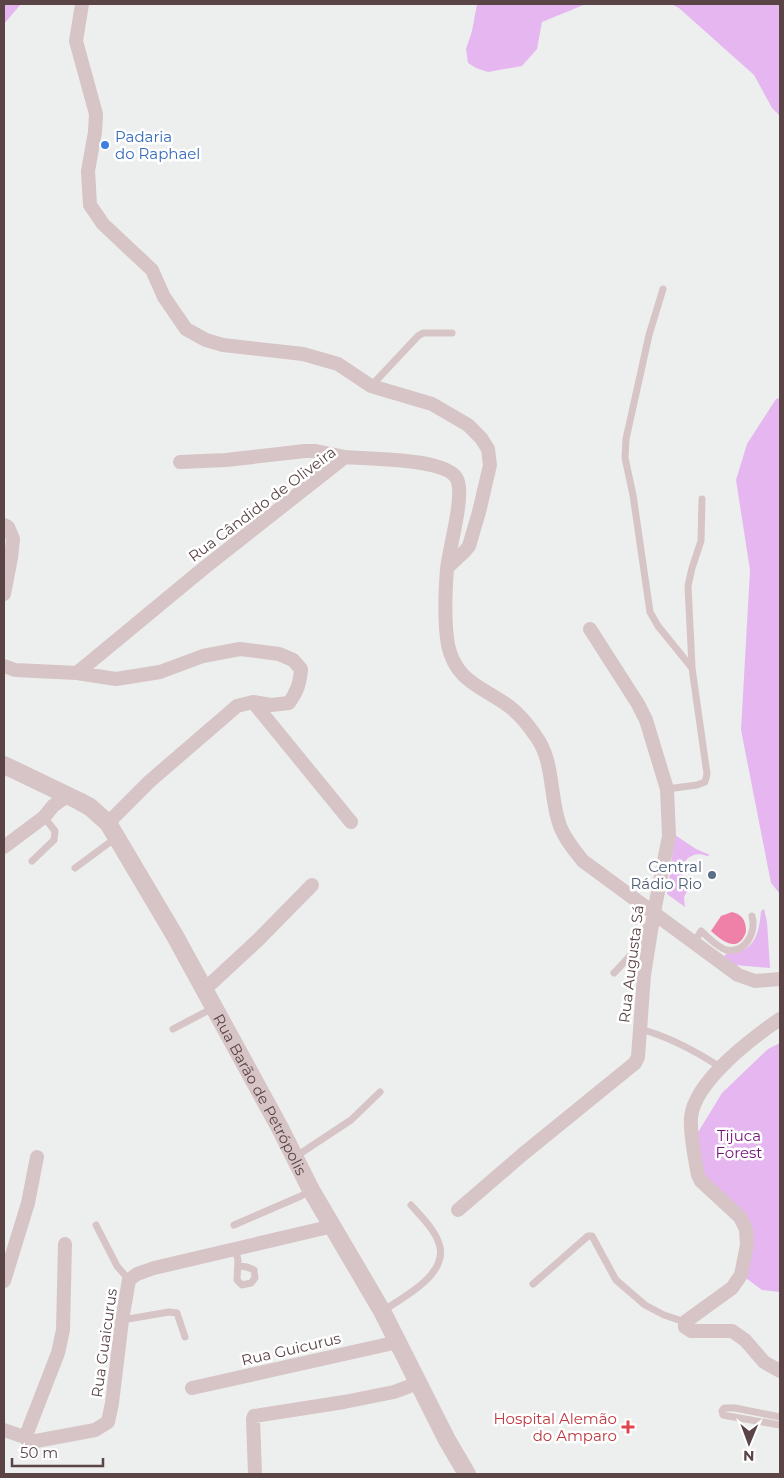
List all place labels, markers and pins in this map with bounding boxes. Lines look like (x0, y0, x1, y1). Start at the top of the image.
place label: Padaria do Raphael (115, 127, 200, 163)
marker: Padaria do Raphael (99, 139, 111, 151)
place label: Central Rádio Rio (631, 857, 702, 893)
marker: Central Rádio Rio (706, 869, 718, 881)
place label: Hospital Alemão do Amparo (493, 1409, 617, 1445)
marker: Hospital Alemão do Amparo (621, 1420, 635, 1434)

